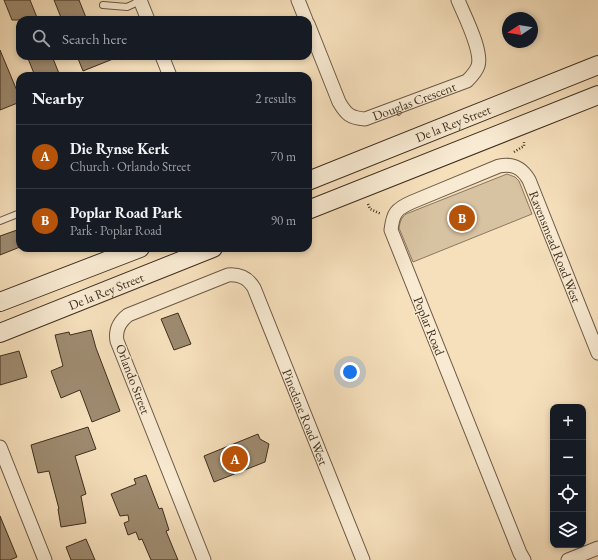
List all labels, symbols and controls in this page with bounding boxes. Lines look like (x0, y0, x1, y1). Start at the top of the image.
north arrow (502, 12, 538, 48)
search box (16, 16, 312, 60)
icon: search (30, 27, 52, 49)
text: Search here (62, 29, 127, 48)
street label: Douglas Crescent (370, 78, 458, 124)
text: Nearby (32, 87, 84, 109)
text: 2 results (255, 90, 296, 107)
street label: De la Rey Street (413, 100, 493, 146)
text: Die Rynse Kerk (70, 139, 169, 158)
text: A (40, 148, 50, 165)
text: 70 m (271, 148, 296, 165)
text: Church · Orlando Street (70, 158, 191, 175)
street label: Ravensmead Road West (526, 188, 585, 305)
text: Poplar Road Park (70, 203, 182, 222)
pin: B (449, 203, 475, 233)
text: B (41, 212, 49, 229)
text: 90 m (271, 212, 296, 229)
text: Park · Poplar Road (70, 222, 162, 239)
street label: De la Rey Street (66, 268, 146, 313)
street label: Poplar Road (410, 294, 449, 358)
street label: Orlando Street (112, 342, 154, 416)
your location (340, 362, 360, 382)
street label: Pinedene Road West (279, 366, 333, 468)
map controls (550, 404, 586, 548)
button: + (550, 404, 586, 440)
button: − (550, 440, 586, 476)
pin: A (222, 444, 248, 474)
button: locate (550, 476, 586, 512)
button: layers (550, 512, 586, 548)

